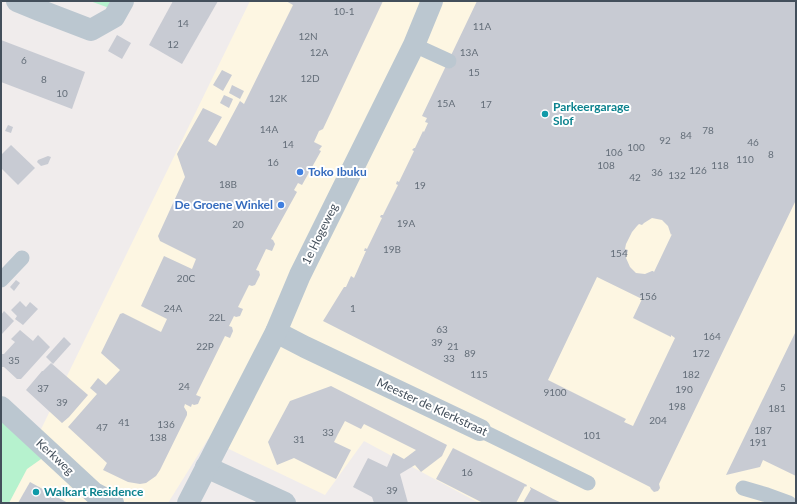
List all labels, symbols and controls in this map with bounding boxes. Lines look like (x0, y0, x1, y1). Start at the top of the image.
house number: 10-1 (333, 5, 355, 17)
house number: 14 (177, 17, 189, 29)
house number: 11A (473, 20, 491, 32)
house number: 12N (298, 30, 318, 42)
house number: 12 (167, 38, 179, 50)
house number: 12A (310, 46, 328, 58)
house number: 13A (460, 46, 478, 58)
house number: 6 (21, 54, 27, 66)
house number: 15 (468, 66, 480, 78)
house number: 12D (300, 72, 320, 84)
house number: 8 (41, 73, 47, 85)
house number: 10 (56, 87, 68, 99)
house number: 12K (269, 92, 287, 104)
house number: 15A (437, 97, 455, 109)
house number: 17 (480, 98, 492, 110)
place label: Parkeergarage Slof (553, 99, 630, 128)
marker: Parkeergarage Slof (540, 109, 550, 119)
house number: 14A (260, 123, 278, 135)
house number: 78 (702, 124, 714, 136)
house number: 84 (680, 129, 692, 141)
house number: 92 (659, 134, 671, 146)
house number: 46 (747, 136, 759, 148)
house number: 14 (282, 138, 294, 150)
house number: 100 (627, 141, 645, 153)
house number: 106 (605, 146, 623, 158)
house number: 8 (768, 148, 774, 160)
house number: 110 (736, 153, 754, 165)
house number: 16 (267, 156, 279, 168)
house number: 108 (597, 159, 615, 171)
house number: 118 (711, 159, 729, 171)
place label: Toko Ibuku (308, 164, 367, 179)
house number: 126 (689, 164, 707, 176)
house number: 36 (651, 166, 663, 178)
marker: Toko Ibuku (295, 167, 305, 177)
house number: 132 (668, 169, 686, 181)
house number: 42 (629, 171, 641, 183)
house number: 18B (219, 178, 237, 190)
house number: 19 (414, 179, 426, 191)
place label: De Groene Winkel (175, 197, 273, 212)
marker: De Groene Winkel (276, 200, 286, 210)
street label: 1e Hogeweg (298, 201, 341, 267)
house number: 19A (397, 217, 415, 229)
house number: 20 (232, 218, 244, 230)
house number: 19B (383, 243, 401, 255)
house number: 154 (610, 247, 628, 259)
house number: 20C (177, 272, 195, 284)
house number: 156 (639, 290, 657, 302)
house number: 24A (164, 302, 182, 314)
house number: 1 (350, 302, 356, 314)
house number: 22L (209, 311, 225, 323)
house number: 63 (436, 323, 448, 335)
house number: 164 (703, 330, 721, 342)
house number: 39 (431, 336, 443, 348)
house number: 22P (196, 340, 214, 352)
house number: 21 (447, 340, 459, 352)
house number: 89 (464, 347, 476, 359)
house number: 172 (692, 347, 710, 359)
house number: 33 (443, 352, 455, 364)
house number: 35 (8, 354, 20, 366)
house number: 115 (470, 368, 488, 380)
house number: 182 (682, 368, 700, 380)
street label: Meester de Klerkstraat (375, 374, 491, 439)
house number: 24 (178, 380, 190, 392)
house number: 5 (780, 381, 786, 393)
house number: 37 (37, 382, 49, 394)
house number: 190 (675, 383, 693, 395)
house number: 9100 (543, 386, 567, 398)
house number: 39 (56, 396, 68, 408)
house number: 198 (668, 400, 686, 412)
house number: 181 (768, 402, 786, 414)
house number: 204 (649, 414, 667, 426)
house number: 41 (118, 416, 130, 428)
house number: 136 (157, 418, 175, 430)
house number: 47 (96, 421, 108, 433)
house number: 187 (754, 424, 772, 436)
house number: 33 (322, 426, 334, 438)
house number: 101 (583, 429, 601, 441)
house number: 138 (149, 431, 167, 443)
house number: 31 (293, 433, 305, 445)
street label: Kerkweg (33, 435, 77, 478)
house number: 191 (749, 436, 767, 448)
house number: 16 (461, 466, 473, 478)
place label: Walkart Residence (44, 484, 144, 499)
house number: 39 (386, 484, 398, 496)
marker: Walkart Residence (31, 487, 41, 497)

